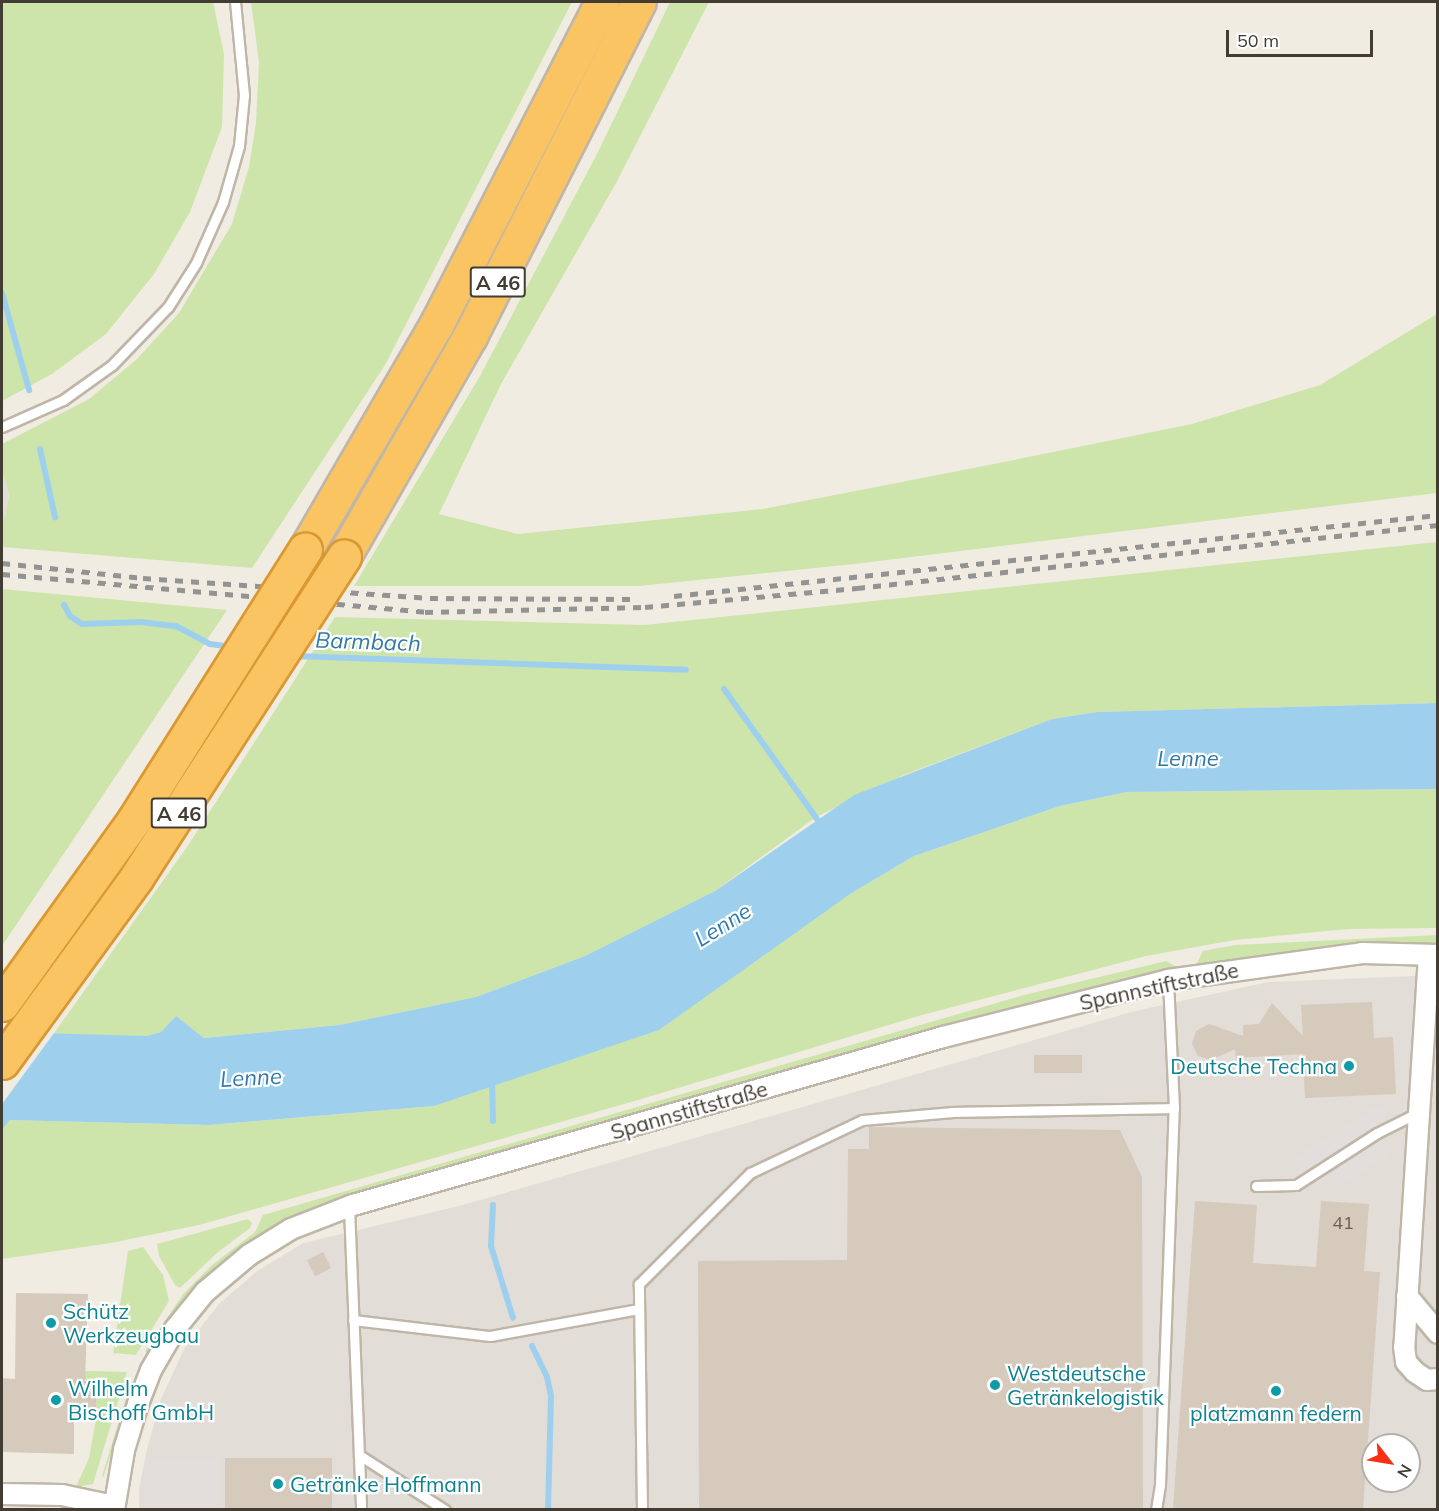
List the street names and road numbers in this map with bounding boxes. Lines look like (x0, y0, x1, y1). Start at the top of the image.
road number: A 46 (470, 265, 526, 299)
road number: A 46 (150, 796, 207, 830)
street label: Spannstiftstraße (1077, 957, 1241, 1015)
street label: Spannstiftstraße (608, 1076, 770, 1144)

